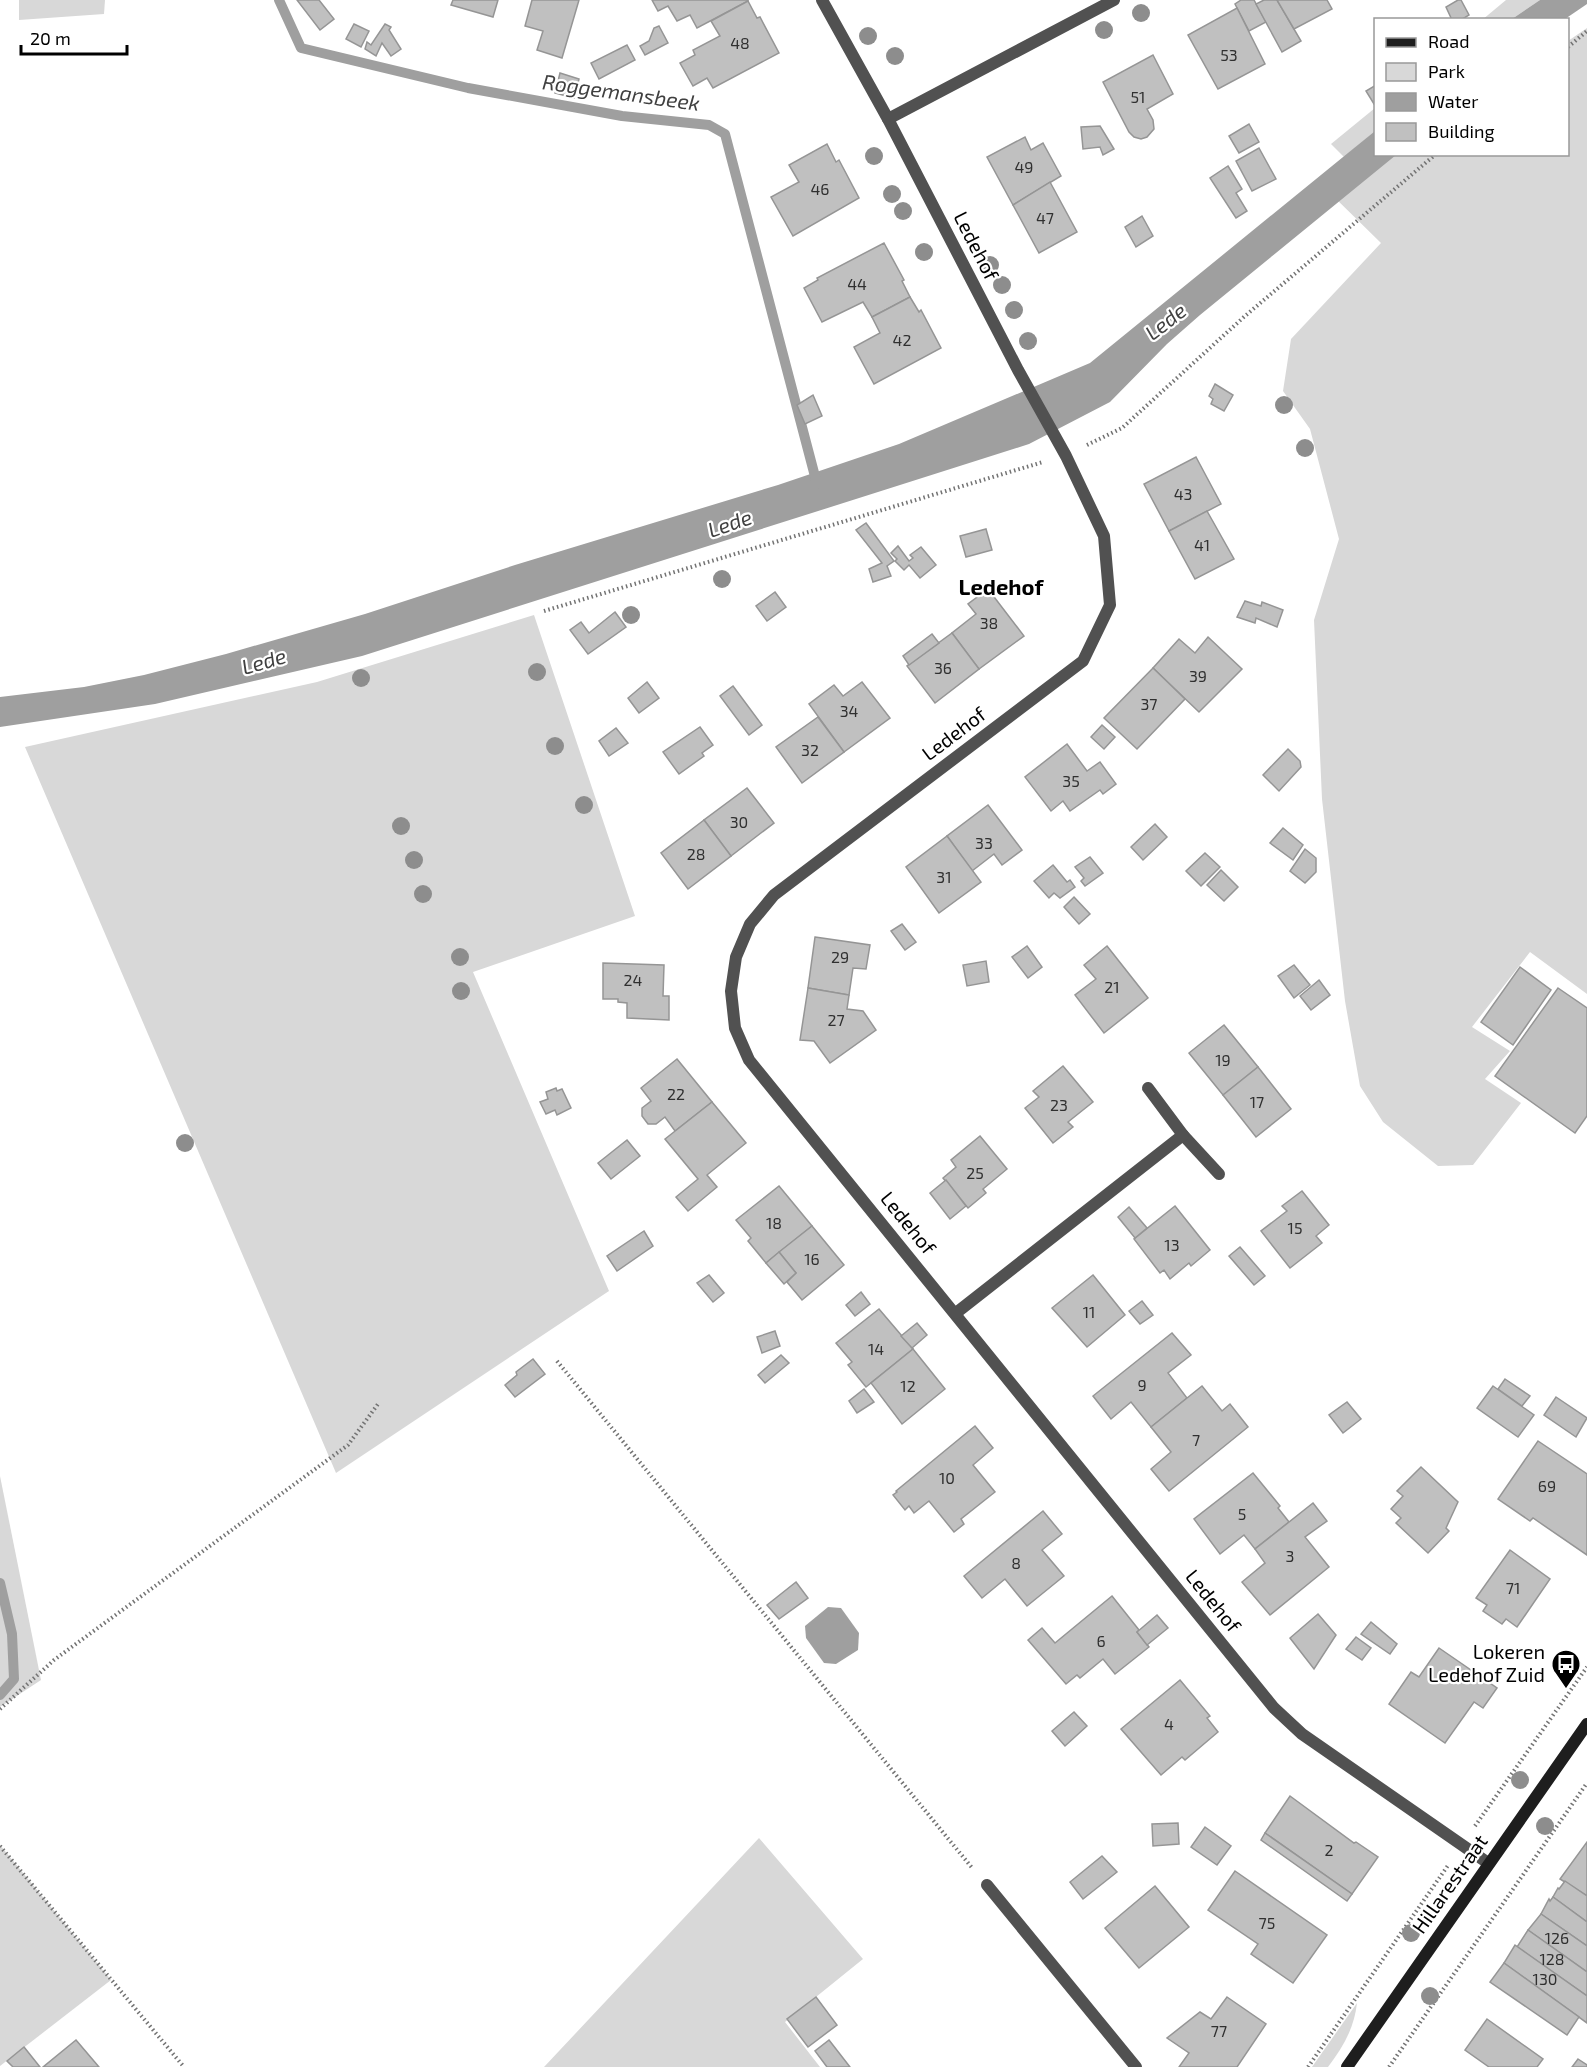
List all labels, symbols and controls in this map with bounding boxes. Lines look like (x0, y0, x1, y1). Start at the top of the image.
scale bar (21, 18, 128, 56)
legend (1374, 18, 1569, 156)
text: 20 m (30, 27, 71, 49)
text: Road (1428, 30, 1469, 52)
house number: 48 (730, 33, 750, 52)
house number: 53 (1220, 45, 1238, 64)
text: Park (1428, 60, 1465, 82)
water label: Roggemansbeek (541, 68, 702, 115)
house number: 51 (1131, 87, 1145, 106)
text: Water (1428, 90, 1478, 112)
text: Building (1428, 120, 1495, 142)
house number: 49 (1015, 157, 1034, 176)
house number: 46 (811, 179, 830, 198)
street label: Ledehof (949, 207, 1005, 284)
house number: 47 (1036, 208, 1054, 227)
house number: 44 (847, 274, 867, 293)
water label: Lede (1140, 297, 1191, 345)
house number: 42 (893, 330, 911, 349)
house number: 43 (1174, 484, 1192, 503)
water label: Lede (704, 503, 755, 542)
house number: 41 (1194, 535, 1210, 554)
district label: Ledehof (959, 573, 1044, 599)
house number: 38 (980, 613, 998, 632)
water label: Lede (238, 642, 289, 679)
house number: 36 (934, 658, 952, 677)
house number: 39 (1189, 666, 1207, 685)
house number: 37 (1140, 694, 1158, 713)
house number: 34 (840, 701, 859, 720)
street label: Ledehof (917, 701, 990, 765)
house number: 32 (801, 740, 819, 759)
house number: 35 (1062, 771, 1080, 790)
house number: 30 (730, 812, 748, 831)
house number: 33 (975, 833, 993, 852)
house number: 28 (687, 844, 705, 863)
house number: 31 (936, 867, 952, 886)
house number: 29 (831, 947, 849, 966)
house number: 24 (624, 970, 643, 989)
house number: 21 (1104, 977, 1120, 996)
house number: 27 (827, 1010, 845, 1029)
house number: 19 (1215, 1050, 1231, 1069)
house number: 22 (667, 1084, 685, 1103)
house number: 17 (1250, 1092, 1264, 1111)
house number: 23 (1050, 1095, 1068, 1114)
house number: 25 (966, 1163, 984, 1182)
street label: Ledehof (876, 1186, 942, 1259)
house number: 18 (766, 1213, 782, 1232)
house number: 15 (1288, 1218, 1302, 1237)
house number: 13 (1164, 1235, 1180, 1254)
house number: 16 (804, 1249, 820, 1268)
house number: 11 (1083, 1302, 1095, 1321)
house number: 14 (868, 1339, 884, 1358)
house number: 9 (1137, 1375, 1147, 1394)
house number: 12 (900, 1376, 916, 1395)
house number: 7 (1192, 1430, 1200, 1449)
house number: 10 (939, 1468, 955, 1487)
house number: 69 (1538, 1476, 1556, 1495)
house number: 5 (1238, 1504, 1246, 1523)
house number: 3 (1286, 1546, 1294, 1565)
house number: 8 (1011, 1553, 1021, 1572)
street label: Ledehof (1181, 1564, 1247, 1637)
house number: 71 (1506, 1578, 1520, 1597)
house number: 6 (1096, 1631, 1106, 1650)
place label: Lokeren Ledehof Zuid (1428, 1639, 1545, 1686)
bus stop icon: Lokeren Ledehof Zuid (1550, 1648, 1582, 1690)
house number: 4 (1164, 1714, 1174, 1733)
street label: Hillarestraat (1406, 1829, 1492, 1937)
house number: 2 (1325, 1840, 1334, 1859)
house number: 75 (1259, 1913, 1275, 1932)
house number: 126 (1545, 1928, 1569, 1947)
house number: 128 (1539, 1949, 1565, 1968)
house number: 130 (1533, 1969, 1557, 1988)
house number: 77 (1211, 2021, 1227, 2040)

